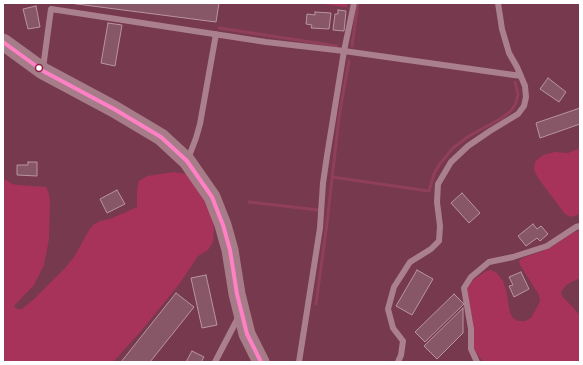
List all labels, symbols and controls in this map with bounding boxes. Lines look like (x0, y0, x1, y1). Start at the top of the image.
unlabelled marker (34, 63, 44, 73)

